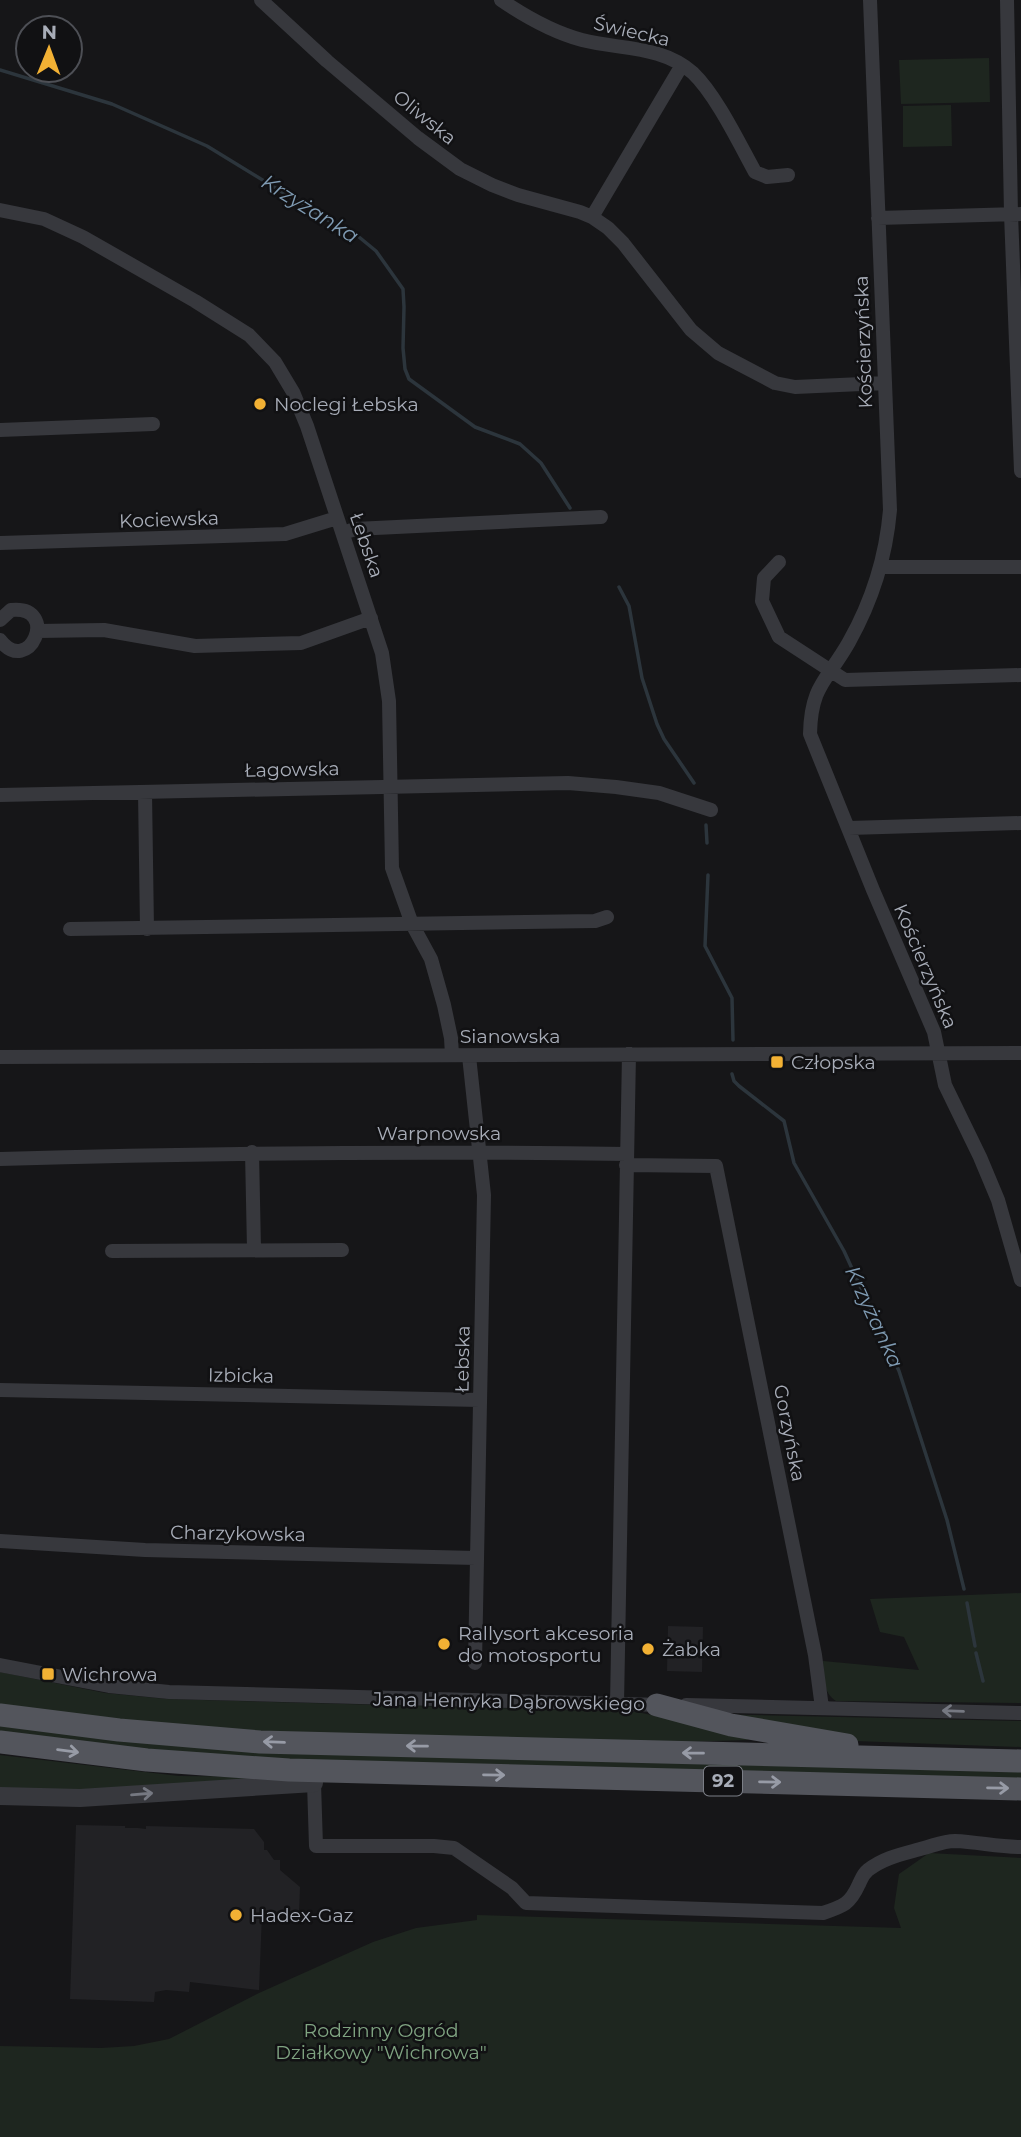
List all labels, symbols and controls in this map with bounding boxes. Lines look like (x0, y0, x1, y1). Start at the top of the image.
street label: Świecka (591, 12, 672, 51)
north arrow (14, 14, 84, 84)
text: N (41, 21, 57, 44)
street label: Oliwska (389, 85, 461, 150)
water label: Krzyżanka (257, 169, 364, 248)
street label: Kościerzyńska (850, 275, 877, 409)
place label: Noclegi Łebska (274, 393, 419, 416)
marker: Noclegi Łebska (252, 396, 268, 412)
street label: Kociewska (119, 506, 219, 533)
street label: Łebska (345, 510, 388, 581)
street label: Łagowska (244, 757, 340, 782)
street label: Kościerzyńska (889, 900, 962, 1032)
street label: Sianowska (460, 1025, 560, 1048)
place label: Człopska (791, 1051, 876, 1074)
marker: Człopska (769, 1054, 785, 1070)
street label: Warpnowska (377, 1122, 501, 1145)
water label: Krzyżanka (840, 1262, 909, 1372)
street label: Łebska (450, 1325, 475, 1393)
street label: Izbicka (208, 1363, 274, 1388)
street label: Gorzyńska (769, 1383, 810, 1484)
street label: Charzykowska (170, 1521, 306, 1546)
place label: Rallysort akcesoria do motosportu (458, 1622, 634, 1667)
marker: Rallysort akcesoria do motosportu (436, 1636, 452, 1652)
place label: Żabka (662, 1638, 721, 1661)
marker: Żabka (640, 1641, 656, 1657)
place label: Wichrowa (62, 1663, 158, 1686)
marker: Wichrowa (40, 1666, 56, 1682)
street label: Jana Henryka Dąbrowskiego (372, 1688, 645, 1715)
one-way arrow (942, 1704, 965, 1718)
one-way arrow (262, 1736, 285, 1749)
one-way arrow (405, 1740, 428, 1753)
one-way arrow (56, 1745, 78, 1758)
one-way arrow (682, 1746, 705, 1760)
road number: 92 (704, 1766, 742, 1796)
one-way arrow (482, 1769, 505, 1782)
one-way arrow (758, 1775, 781, 1789)
one-way arrow (986, 1781, 1009, 1795)
one-way arrow (130, 1788, 153, 1801)
place label: Hadex-Gaz (250, 1904, 353, 1927)
marker: Hadex-Gaz (228, 1907, 244, 1923)
park label: Rodzinny Ogród Działkowy "Wichrowa" (275, 2019, 487, 2064)

